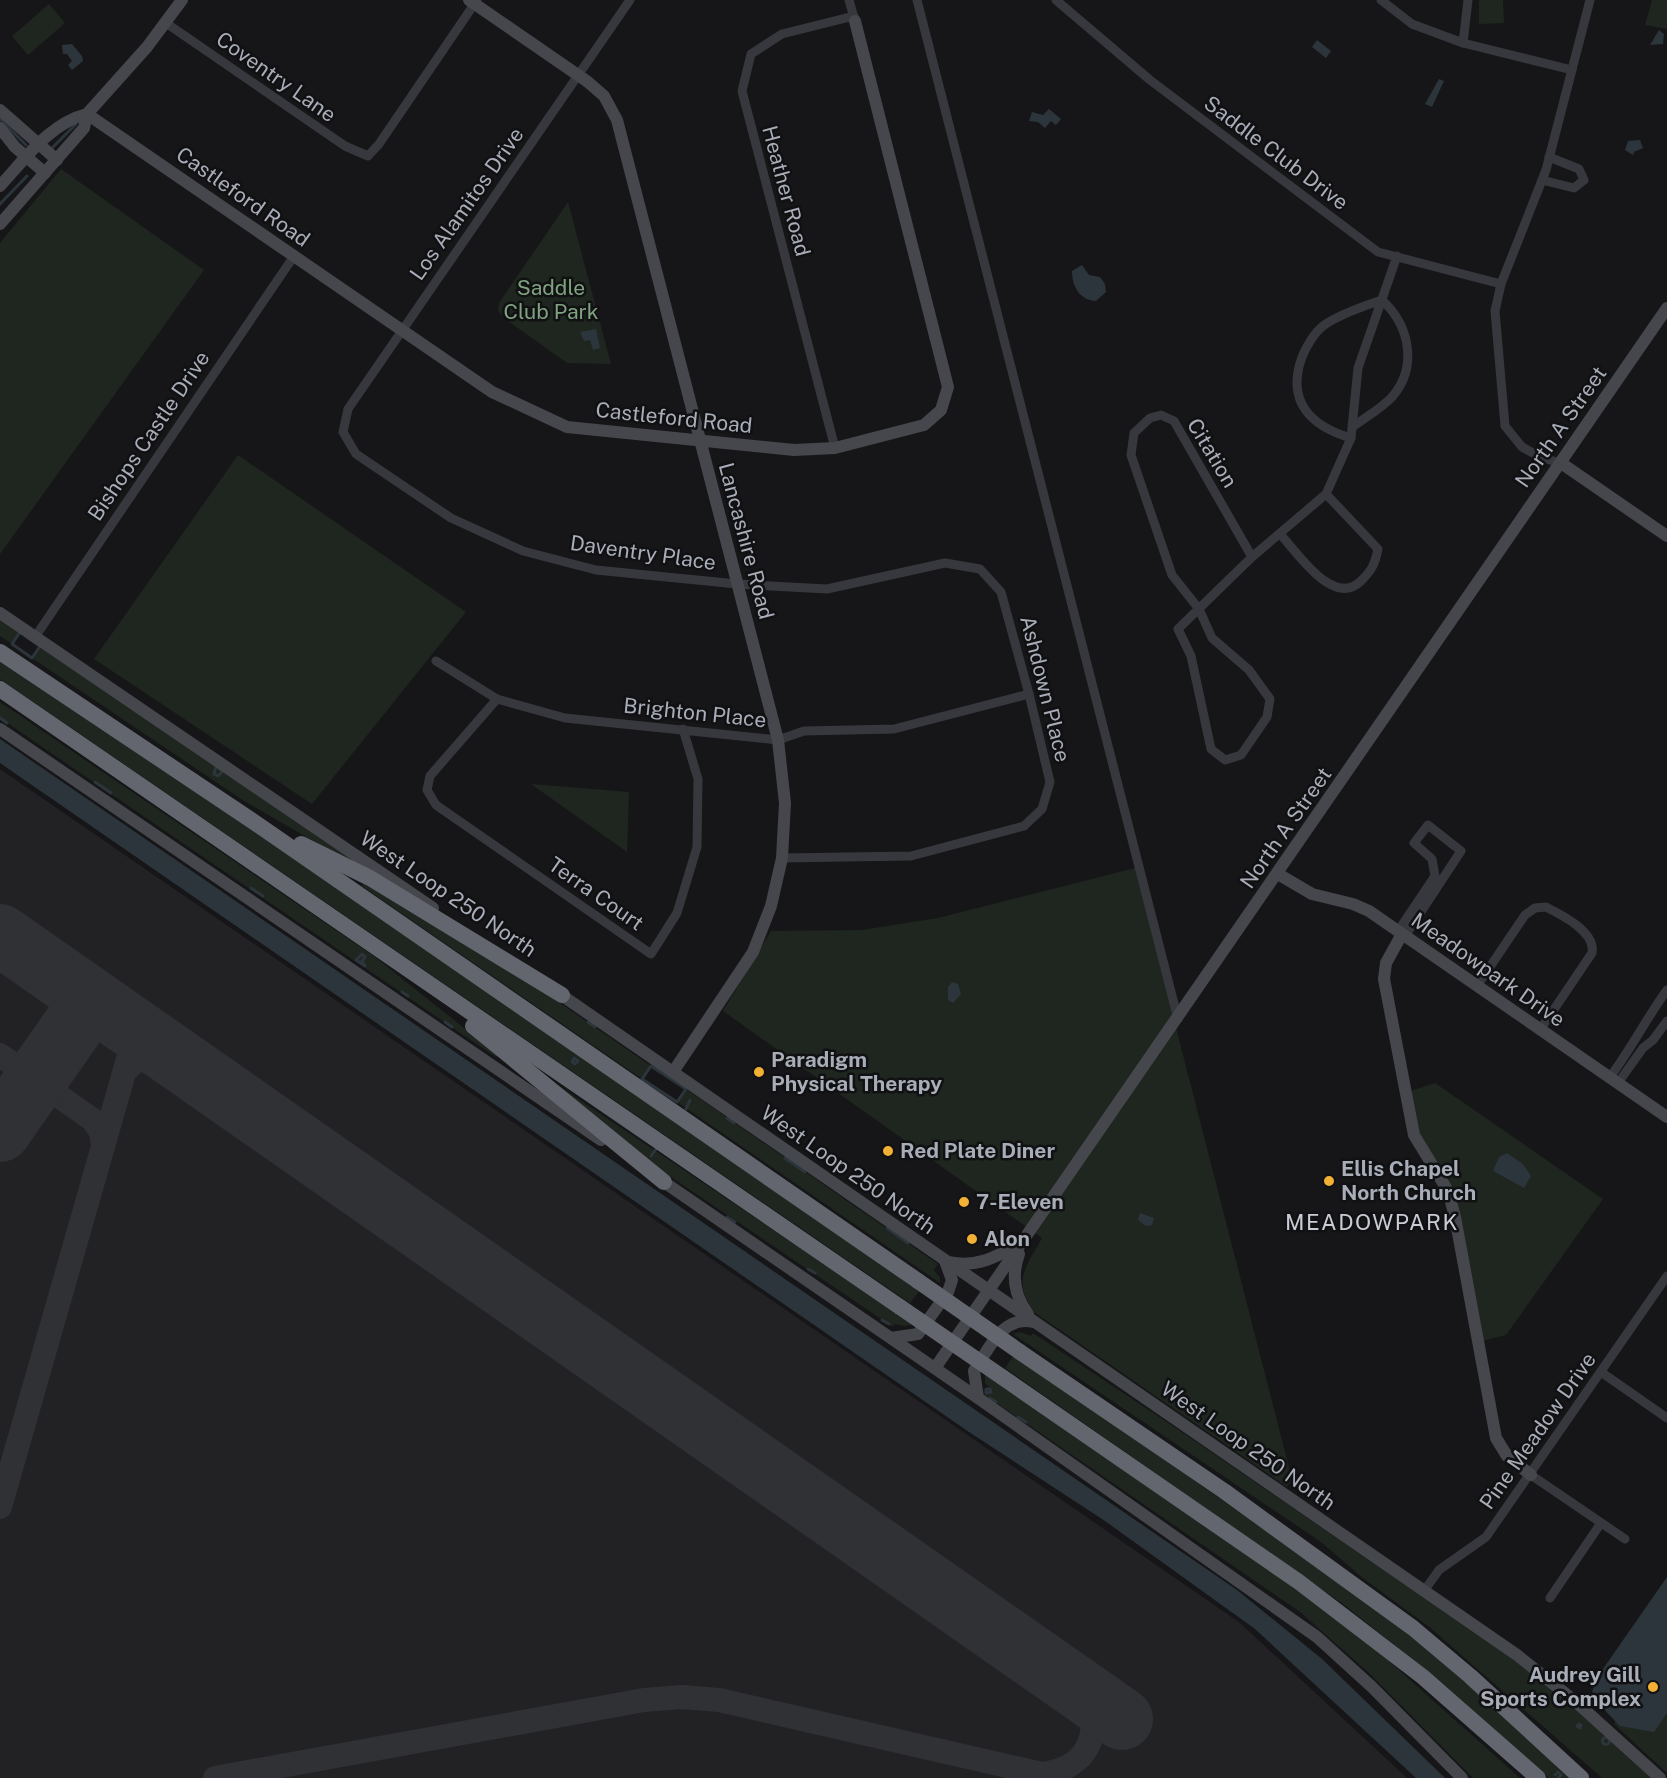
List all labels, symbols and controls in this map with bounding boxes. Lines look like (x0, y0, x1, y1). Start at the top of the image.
street label: Coventry Lane (212, 26, 341, 127)
street label: Saddle Club Drive (1199, 90, 1353, 215)
street label: Los Alamitos Drive (404, 122, 529, 285)
street label: Heather Road (757, 123, 816, 259)
street label: Castleford Road (172, 141, 315, 252)
park label: Saddle Club Park (503, 275, 599, 324)
street label: Bishops Castle Drive (82, 346, 215, 525)
street label: North A Street (1510, 361, 1612, 492)
street label: Castleford Road (595, 397, 754, 438)
street label: Citation (1182, 414, 1243, 492)
street label: Lancashire Road (714, 460, 779, 622)
street label: Daventry Place (568, 530, 718, 575)
street label: Ashdown Place (1015, 613, 1076, 765)
street label: Brighton Place (622, 693, 768, 732)
street label: North A Street (1235, 762, 1337, 893)
street label: West Loop 250 North (355, 825, 541, 962)
street label: Terra Court (544, 852, 649, 935)
street label: Meadowpark Drive (1407, 907, 1570, 1032)
place label: Paradigm Physical Therapy (771, 1047, 942, 1096)
marker: Paradigm Physical Therapy (752, 1065, 766, 1079)
street label: West Loop 250 North (756, 1100, 940, 1239)
place label: Red Plate Diner (900, 1138, 1055, 1163)
marker: Red Plate Diner (881, 1144, 895, 1158)
place label: Ellis Chapel North Church (1341, 1156, 1476, 1205)
marker: Ellis Chapel North Church (1322, 1174, 1336, 1188)
place label: 7-Eleven (976, 1189, 1064, 1214)
marker: 7-Eleven (957, 1195, 971, 1209)
district label: MEADOWPARK (1285, 1209, 1459, 1235)
place label: Alon (984, 1226, 1030, 1251)
marker: Alon (965, 1232, 979, 1246)
street label: Pine Meadow Drive (1474, 1348, 1601, 1514)
street label: West Loop 250 North (1156, 1376, 1340, 1515)
place label: Audrey Gill Sports Complex (1480, 1662, 1641, 1711)
marker: Audrey Gill Sports Complex (1646, 1680, 1660, 1694)

